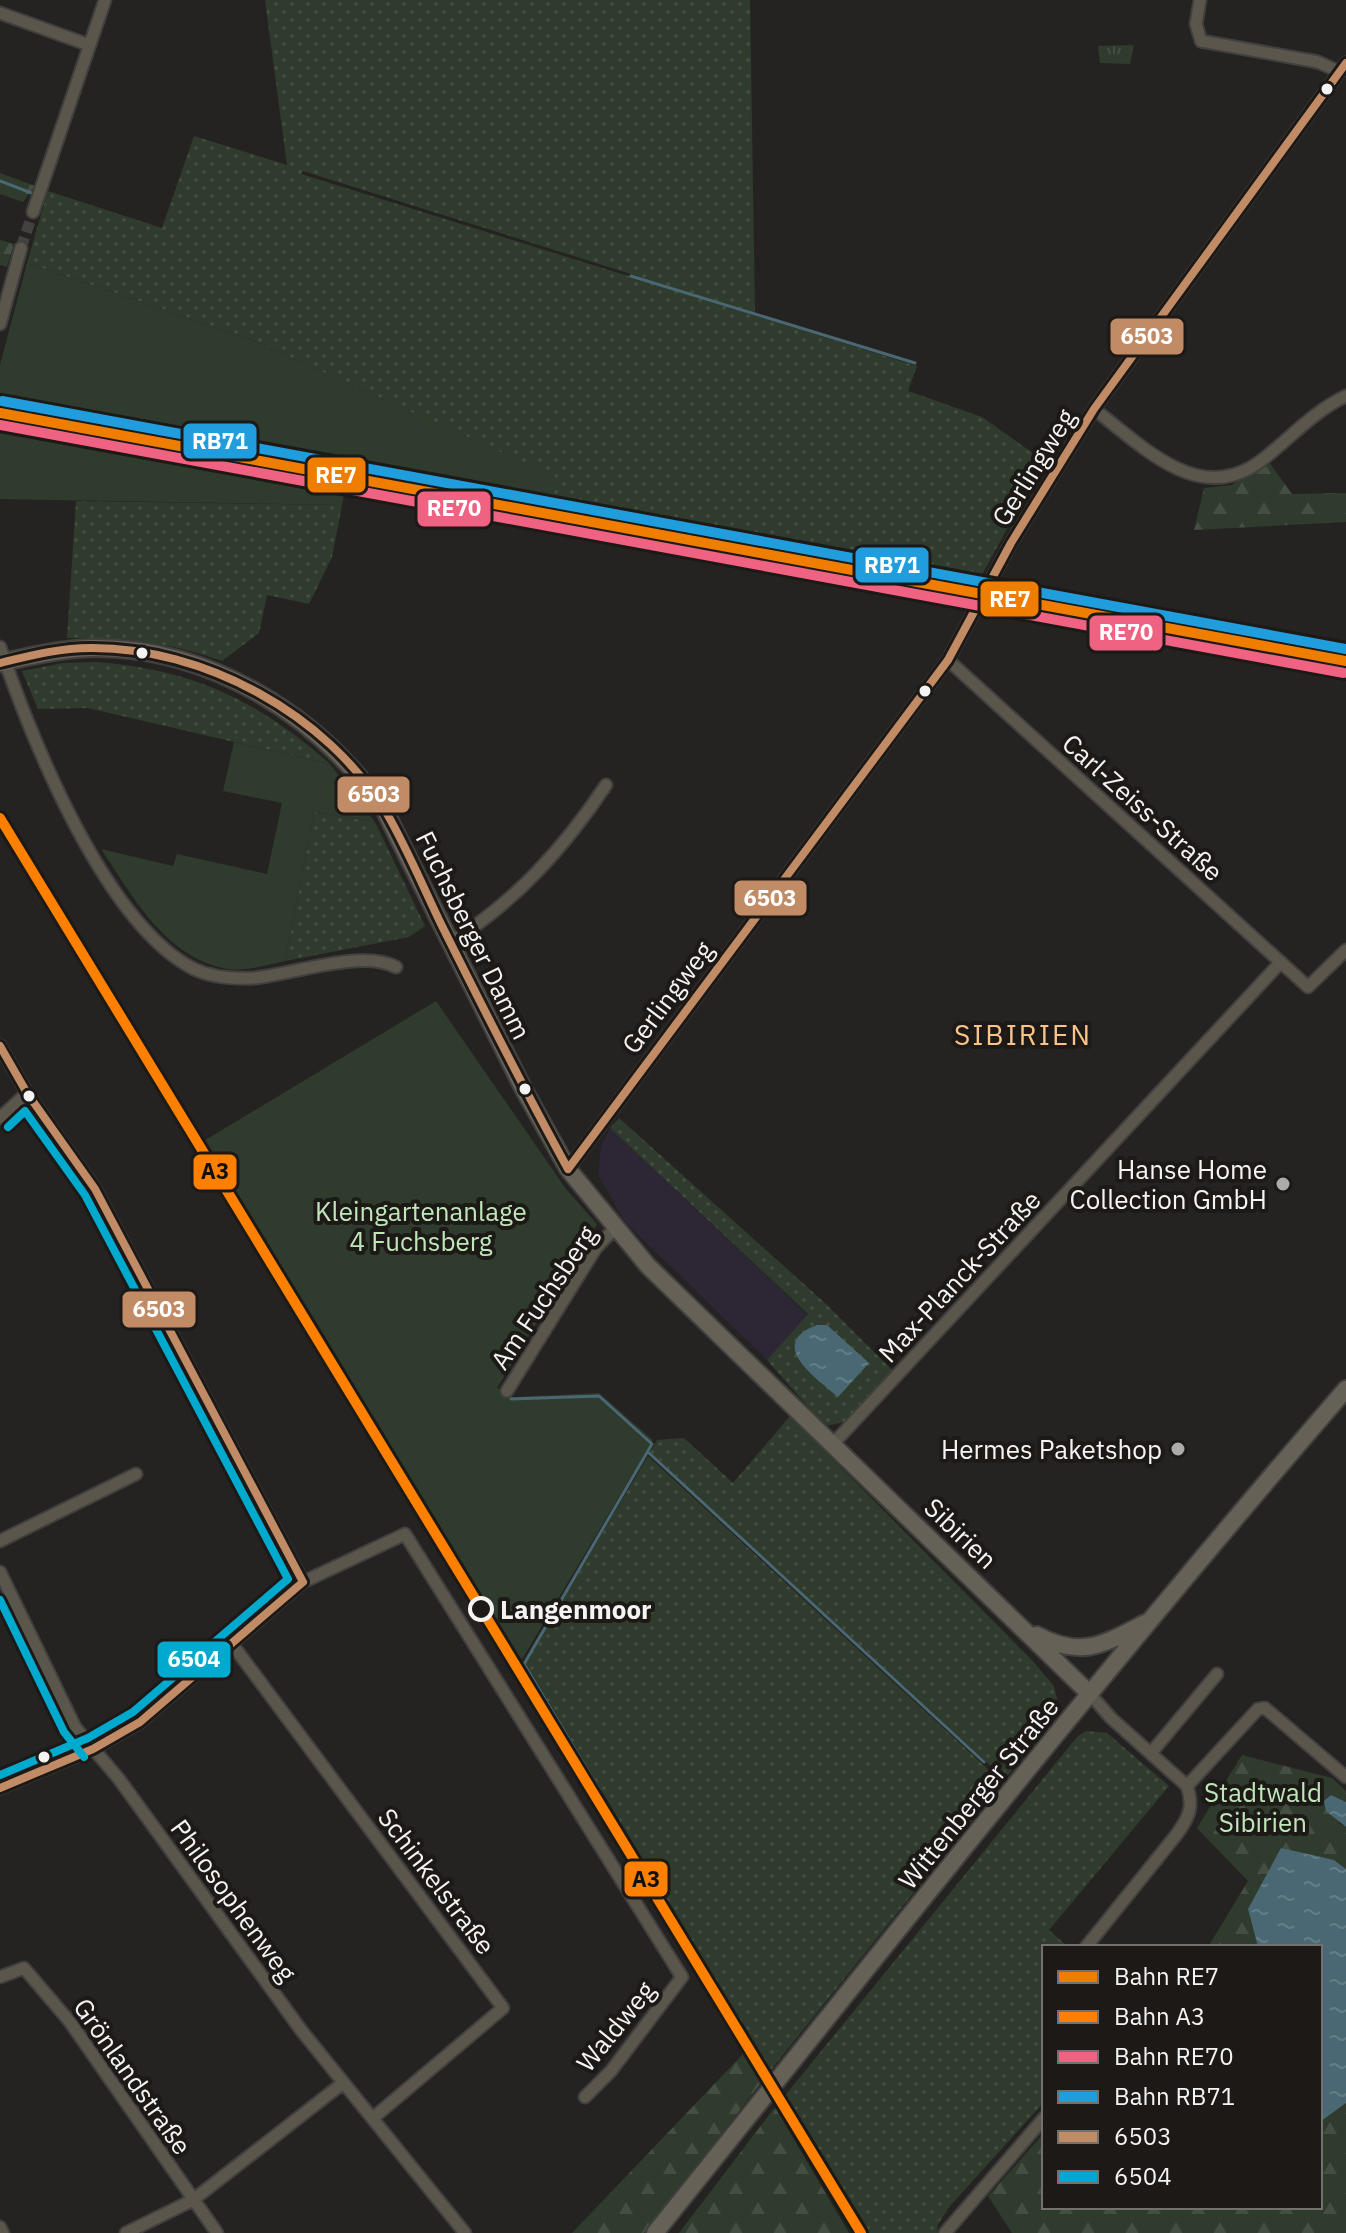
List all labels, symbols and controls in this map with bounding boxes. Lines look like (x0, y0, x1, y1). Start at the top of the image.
unlabelled marker (1319, 81, 1335, 97)
line badge: 6503 (1109, 317, 1185, 356)
text: 6503 (1121, 321, 1173, 350)
street label: Gerlingweg (984, 402, 1083, 532)
line badge: RB71 (182, 422, 258, 460)
text: RB71 (192, 426, 248, 455)
line badge: RE7 (306, 456, 367, 494)
text: RE7 (315, 460, 357, 489)
line badge: RE70 (416, 490, 492, 528)
text: RE70 (427, 493, 481, 522)
line badge: RB71 (854, 546, 930, 584)
text: RB71 (864, 550, 920, 579)
line badge: RE7 (979, 580, 1040, 618)
text: RE7 (989, 584, 1031, 613)
line badge: RE70 (1088, 614, 1164, 652)
text: RE70 (1099, 617, 1153, 646)
unlabelled marker (134, 645, 150, 661)
unlabelled marker (917, 683, 933, 699)
street label: Carl-Zeiss-Straße (1056, 726, 1230, 888)
line badge: 6503 (336, 775, 411, 814)
text: 6503 (348, 779, 400, 808)
street label: Fuchsberger Damm (409, 825, 539, 1045)
line badge: 6503 (733, 879, 808, 917)
text: 6503 (744, 883, 796, 912)
street label: Gerlingweg (614, 934, 720, 1060)
district label: SIBIRIEN (954, 1016, 1092, 1053)
unlabelled marker (517, 1081, 533, 1097)
unlabelled marker (21, 1088, 37, 1104)
place label: Hanse Home Collection GmbH (1070, 1152, 1267, 1216)
line badge: A3 (192, 1153, 238, 1191)
text: A3 (201, 1156, 229, 1185)
marker: Hanse Home Collection GmbH (1274, 1175, 1292, 1193)
street label: Max-Planck-Straße (871, 1183, 1047, 1369)
park label: Kleingartenanlage 4 Fuchsberg (315, 1194, 527, 1258)
street label: Am Fuchsberg (482, 1218, 604, 1376)
line badge: 6503 (121, 1290, 197, 1329)
text: 6503 (133, 1294, 185, 1323)
place label: Hermes Paketshop (941, 1432, 1162, 1466)
marker: Hermes Paketshop (1169, 1440, 1187, 1458)
street label: Sibirien (917, 1490, 1005, 1576)
place label: Langenmoor (500, 1592, 652, 1626)
marker: Langenmoor (469, 1597, 493, 1621)
line badge: 6504 (156, 1640, 232, 1679)
text: 6504 (168, 1644, 220, 1673)
street label: Wittenberger Straße (890, 1690, 1066, 1896)
unlabelled marker (36, 1749, 52, 1765)
park label: Stadtwald Sibirien (1204, 1775, 1322, 1839)
street label: Schinkelstraße (371, 1801, 503, 1961)
street label: Philosophenweg (164, 1812, 304, 1988)
line badge: A3 (623, 1860, 669, 1898)
text: A3 (632, 1864, 660, 1893)
legend (1042, 1945, 1322, 2209)
text: Bahn RE7 (1114, 1960, 1219, 1992)
street label: Waldweg (568, 1974, 662, 2078)
street label: Grönlandstraße (66, 1991, 200, 2161)
text: Bahn A3 (1114, 2000, 1205, 2032)
text: Bahn RE70 (1114, 2040, 1234, 2072)
text: Bahn RB71 (1114, 2080, 1235, 2112)
text: 6503 (1114, 2120, 1172, 2152)
text: 6504 (1114, 2160, 1172, 2192)

